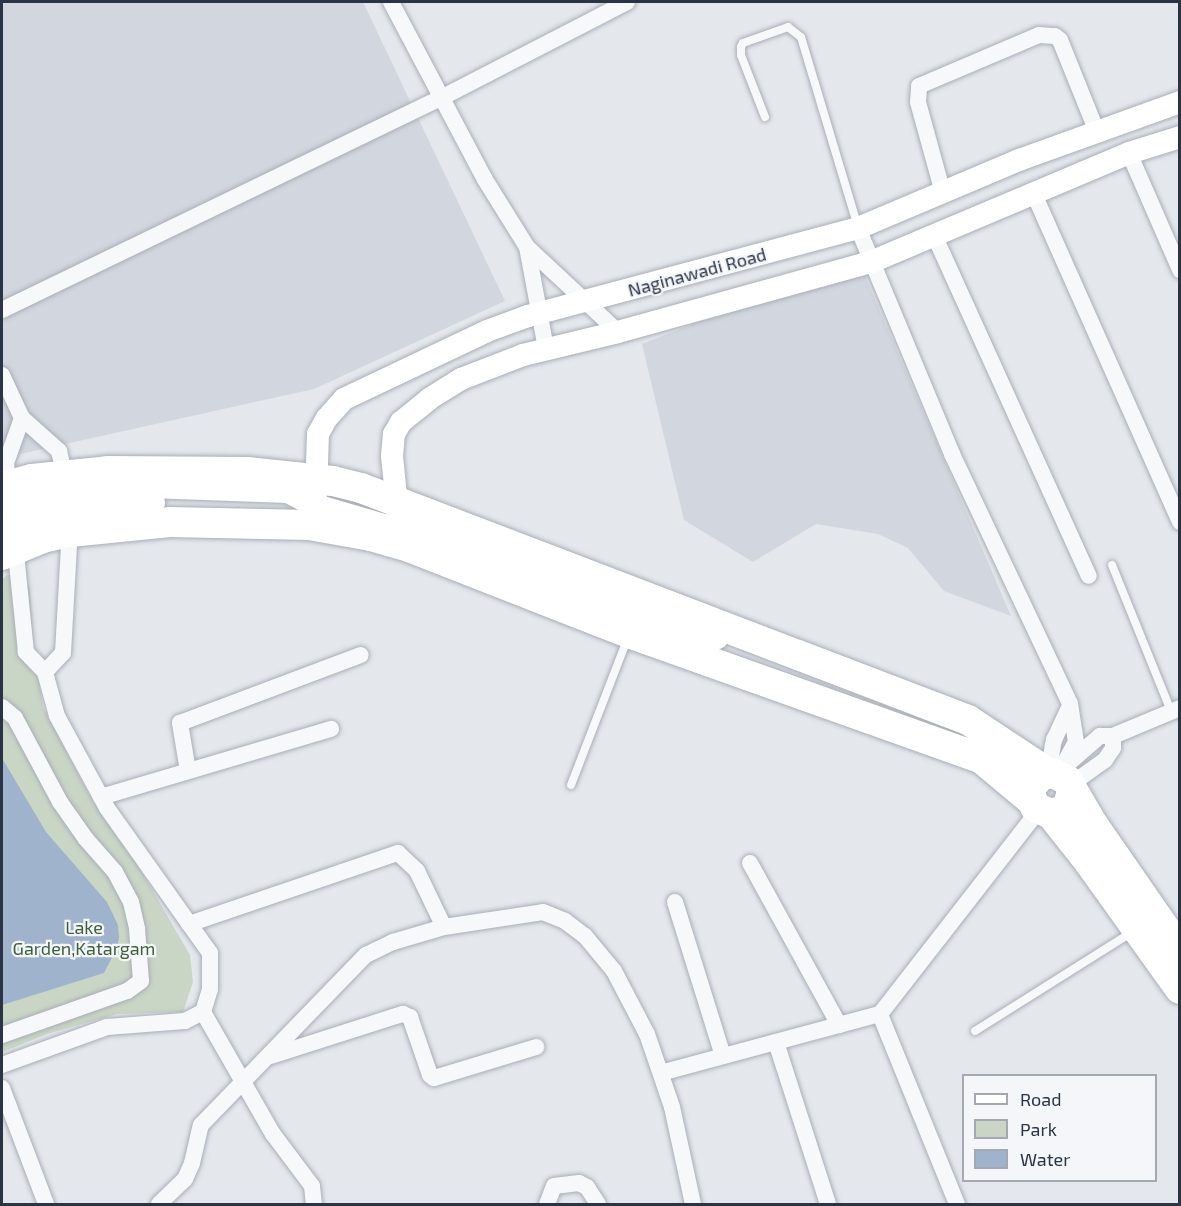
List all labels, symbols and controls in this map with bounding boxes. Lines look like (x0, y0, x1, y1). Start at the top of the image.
street label: Naginawadi Road (625, 243, 769, 301)
park label: Lake Garden,Katargam (13, 917, 155, 960)
legend (962, 1074, 1157, 1182)
text: Road (1020, 1088, 1061, 1110)
text: Park (1020, 1118, 1057, 1140)
text: Water (1020, 1148, 1070, 1170)

